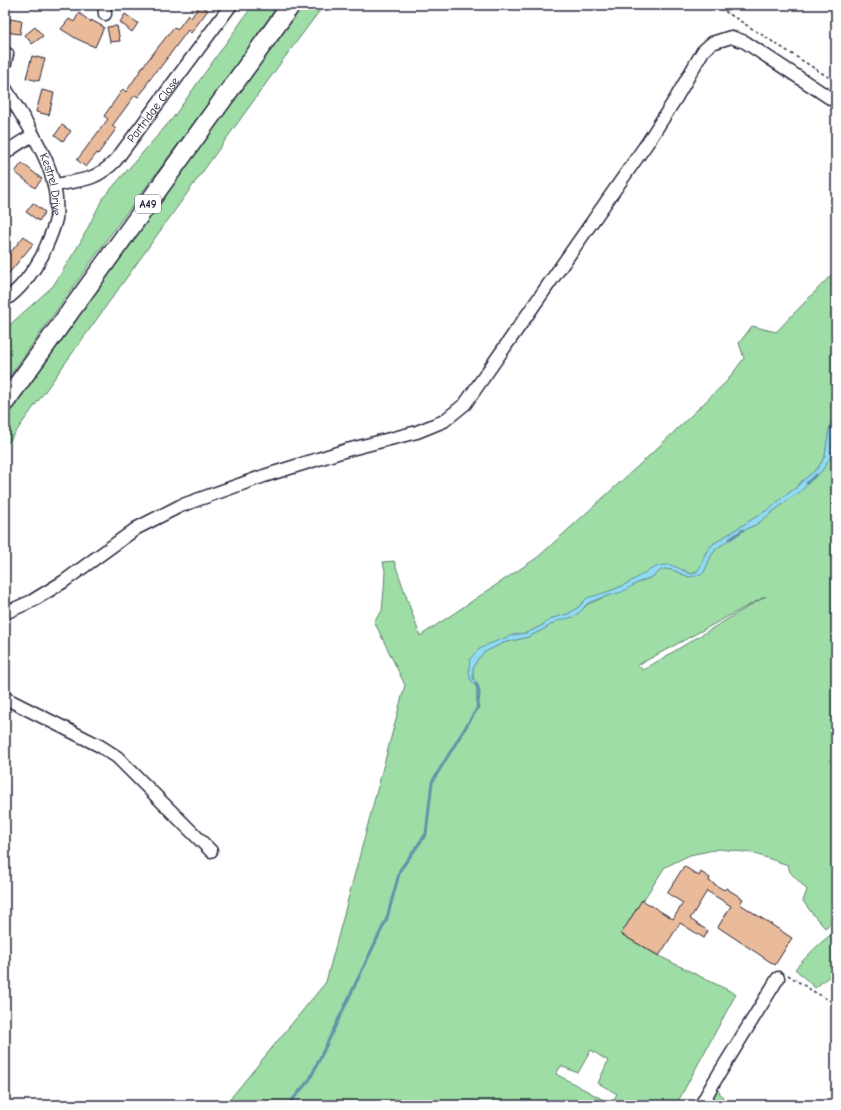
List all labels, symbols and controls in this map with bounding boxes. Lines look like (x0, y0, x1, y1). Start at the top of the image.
street label: Partridge Close (124, 74, 182, 145)
street label: Kestrel Drive (37, 151, 63, 216)
road number: A49 (135, 195, 161, 213)

